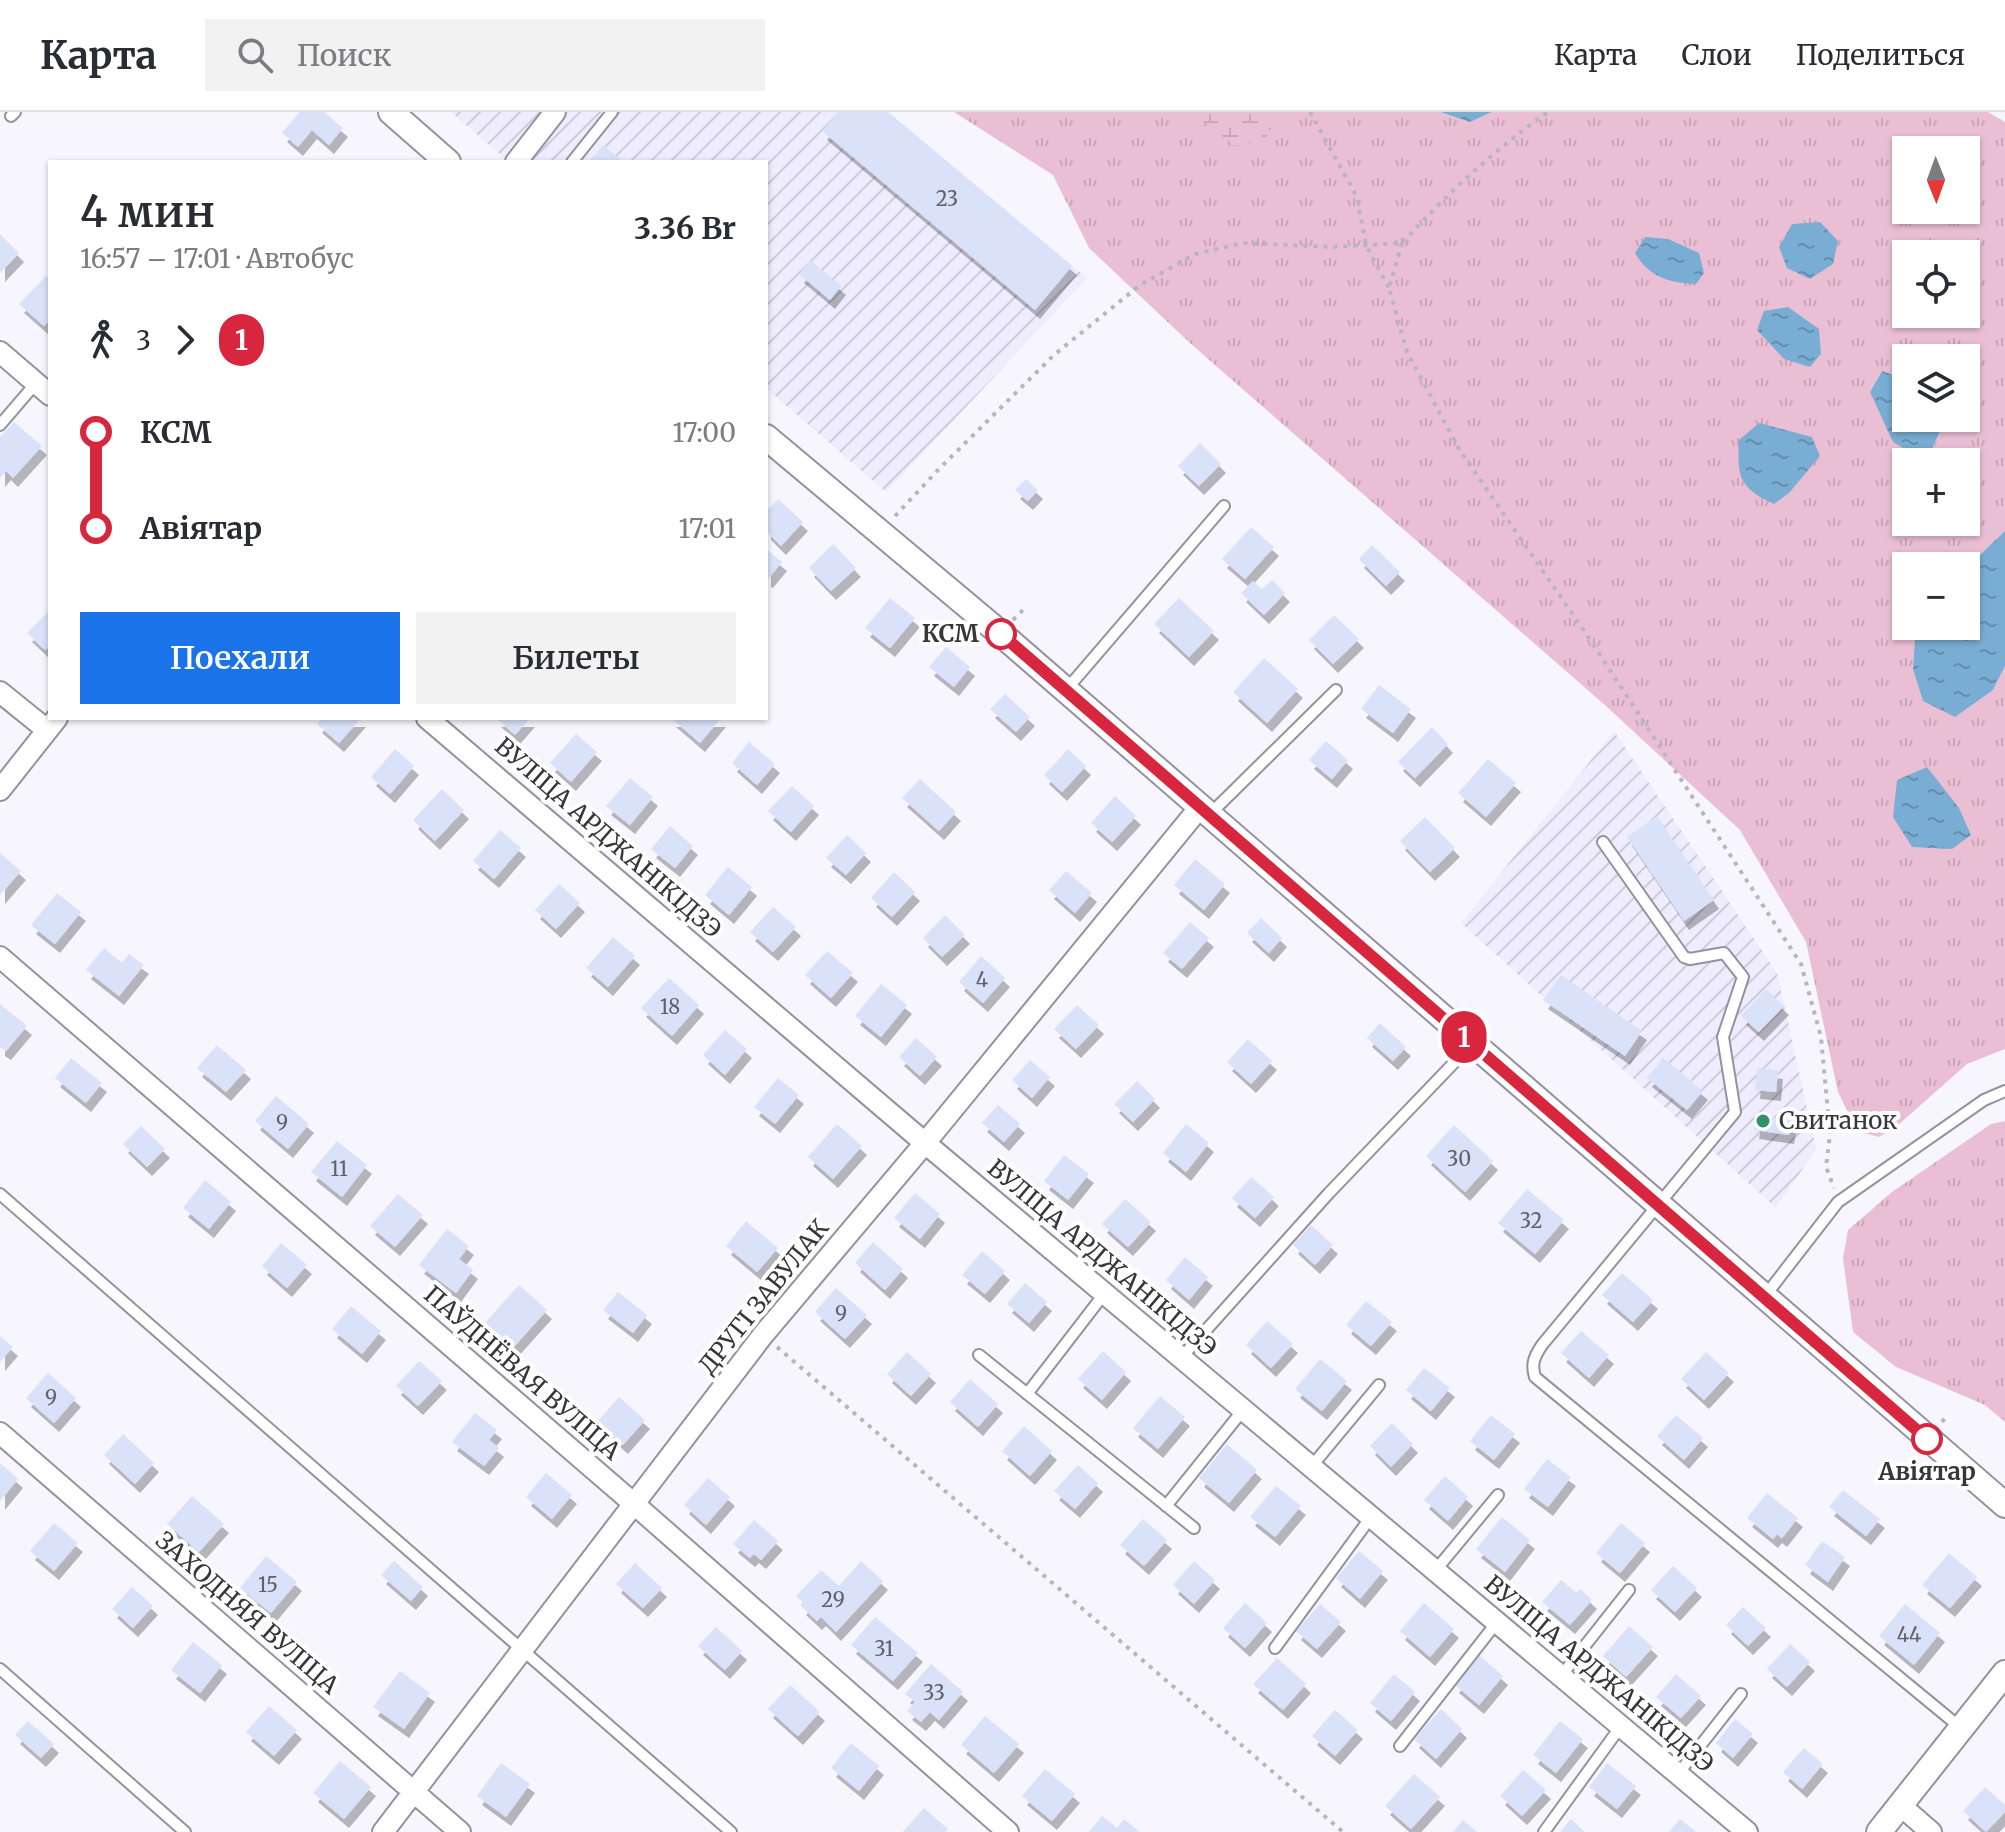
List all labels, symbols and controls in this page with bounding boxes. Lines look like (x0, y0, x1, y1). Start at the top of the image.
search box (205, 19, 765, 91)
text: Карта (40, 32, 157, 79)
icon: search (233, 33, 277, 77)
text: Поиск (297, 36, 392, 74)
text: Карта (1554, 37, 1637, 73)
text: Слои (1681, 37, 1752, 73)
text: Поделиться (1796, 37, 1965, 73)
north arrow (1892, 136, 1980, 224)
map controls (1892, 136, 1980, 640)
text: 4 мин (80, 184, 215, 239)
house number: 23 (936, 186, 958, 211)
text: 3.36 Br (634, 209, 736, 247)
button: locate (1892, 240, 1980, 328)
text: 16:57 – 17:01 · Автобус (80, 242, 354, 275)
icon: walk (80, 318, 124, 362)
icon: forward (163, 318, 207, 362)
text: 1 (235, 322, 248, 358)
text: 3 (136, 324, 151, 357)
button: layers (1892, 344, 1980, 432)
text: КСМ (140, 413, 212, 451)
text: 17:00 (672, 416, 736, 449)
button: + (1892, 448, 1980, 536)
text: Авіятар (140, 509, 262, 547)
text: 17:01 (679, 512, 736, 545)
button: − (1892, 552, 1980, 640)
button: Поехали (80, 612, 400, 704)
button: Билеты (416, 612, 736, 704)
place label: КСМ (922, 618, 980, 649)
marker: КСМ (986, 619, 1016, 649)
street label: ВУЛІЦА АРДЖАНІКІДЗЭ (489, 731, 728, 945)
house number: 4 (976, 967, 988, 992)
house number: 18 (660, 994, 680, 1019)
line badge: 1 (1438, 1011, 1490, 1063)
text: 1 (1458, 1019, 1470, 1055)
place label: Свитанок (1779, 1105, 1897, 1136)
house number: 9 (276, 1110, 288, 1135)
marker: Свитанок (1754, 1112, 1772, 1130)
house number: 30 (1447, 1146, 1471, 1171)
street label: ВУЛІЦА АРДЖАНІКІДЗЭ (981, 1152, 1223, 1363)
house number: 11 (330, 1156, 348, 1181)
house number: 32 (1520, 1208, 1542, 1233)
street label: ДРУГІ ЗАВУЛАК (692, 1213, 835, 1380)
street label: ПАЎДНЁВАЯ ВУЛІЦА (418, 1278, 628, 1467)
house number: 9 (835, 1301, 847, 1326)
house number: 9 (45, 1385, 57, 1410)
marker: Авіятар (1912, 1424, 1942, 1454)
place label: Авіятар (1877, 1456, 1976, 1487)
street label: ЗАХОДНЯЯ ВУЛІЦА (149, 1525, 346, 1701)
street label: ВУЛІЦА АРДЖАНІКІДЗЭ (1478, 1568, 1720, 1779)
house number: 15 (258, 1572, 278, 1597)
house number: 29 (821, 1587, 845, 1612)
house number: 44 (1897, 1622, 1921, 1647)
house number: 31 (874, 1636, 894, 1661)
house number: 33 (923, 1680, 945, 1705)

